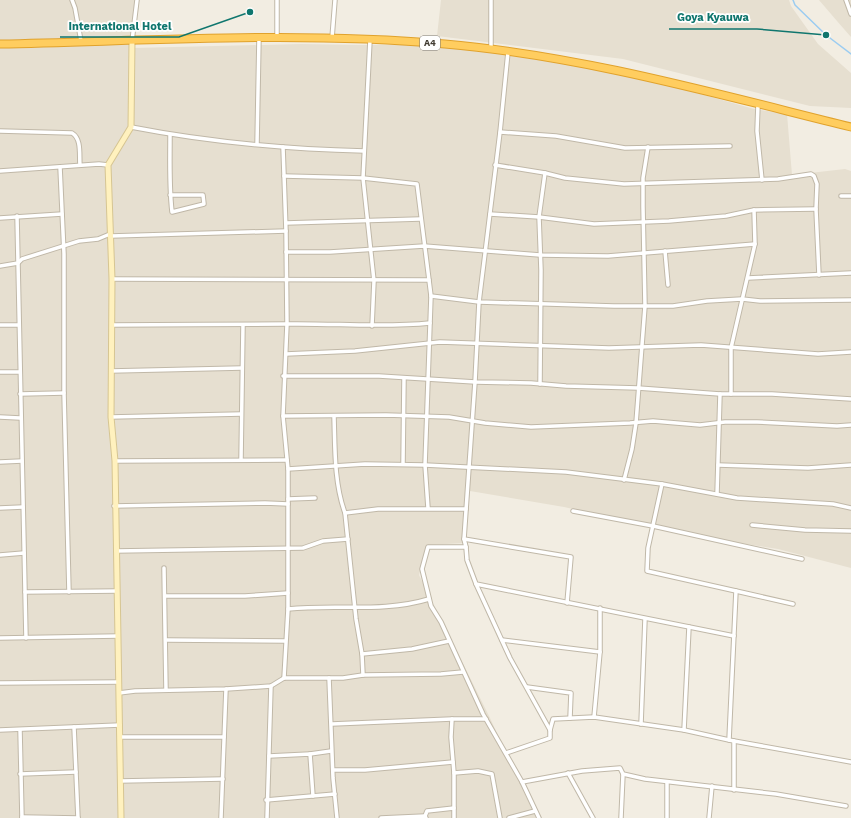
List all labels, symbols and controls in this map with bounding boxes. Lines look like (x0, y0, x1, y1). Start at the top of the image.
callout: Goya Kyauwa (669, 6, 757, 29)
text: Goya Kyauwa (677, 11, 750, 24)
callout: International Hotel (60, 14, 179, 37)
text: International Hotel (69, 20, 172, 33)
road number: A4 (420, 36, 440, 50)

